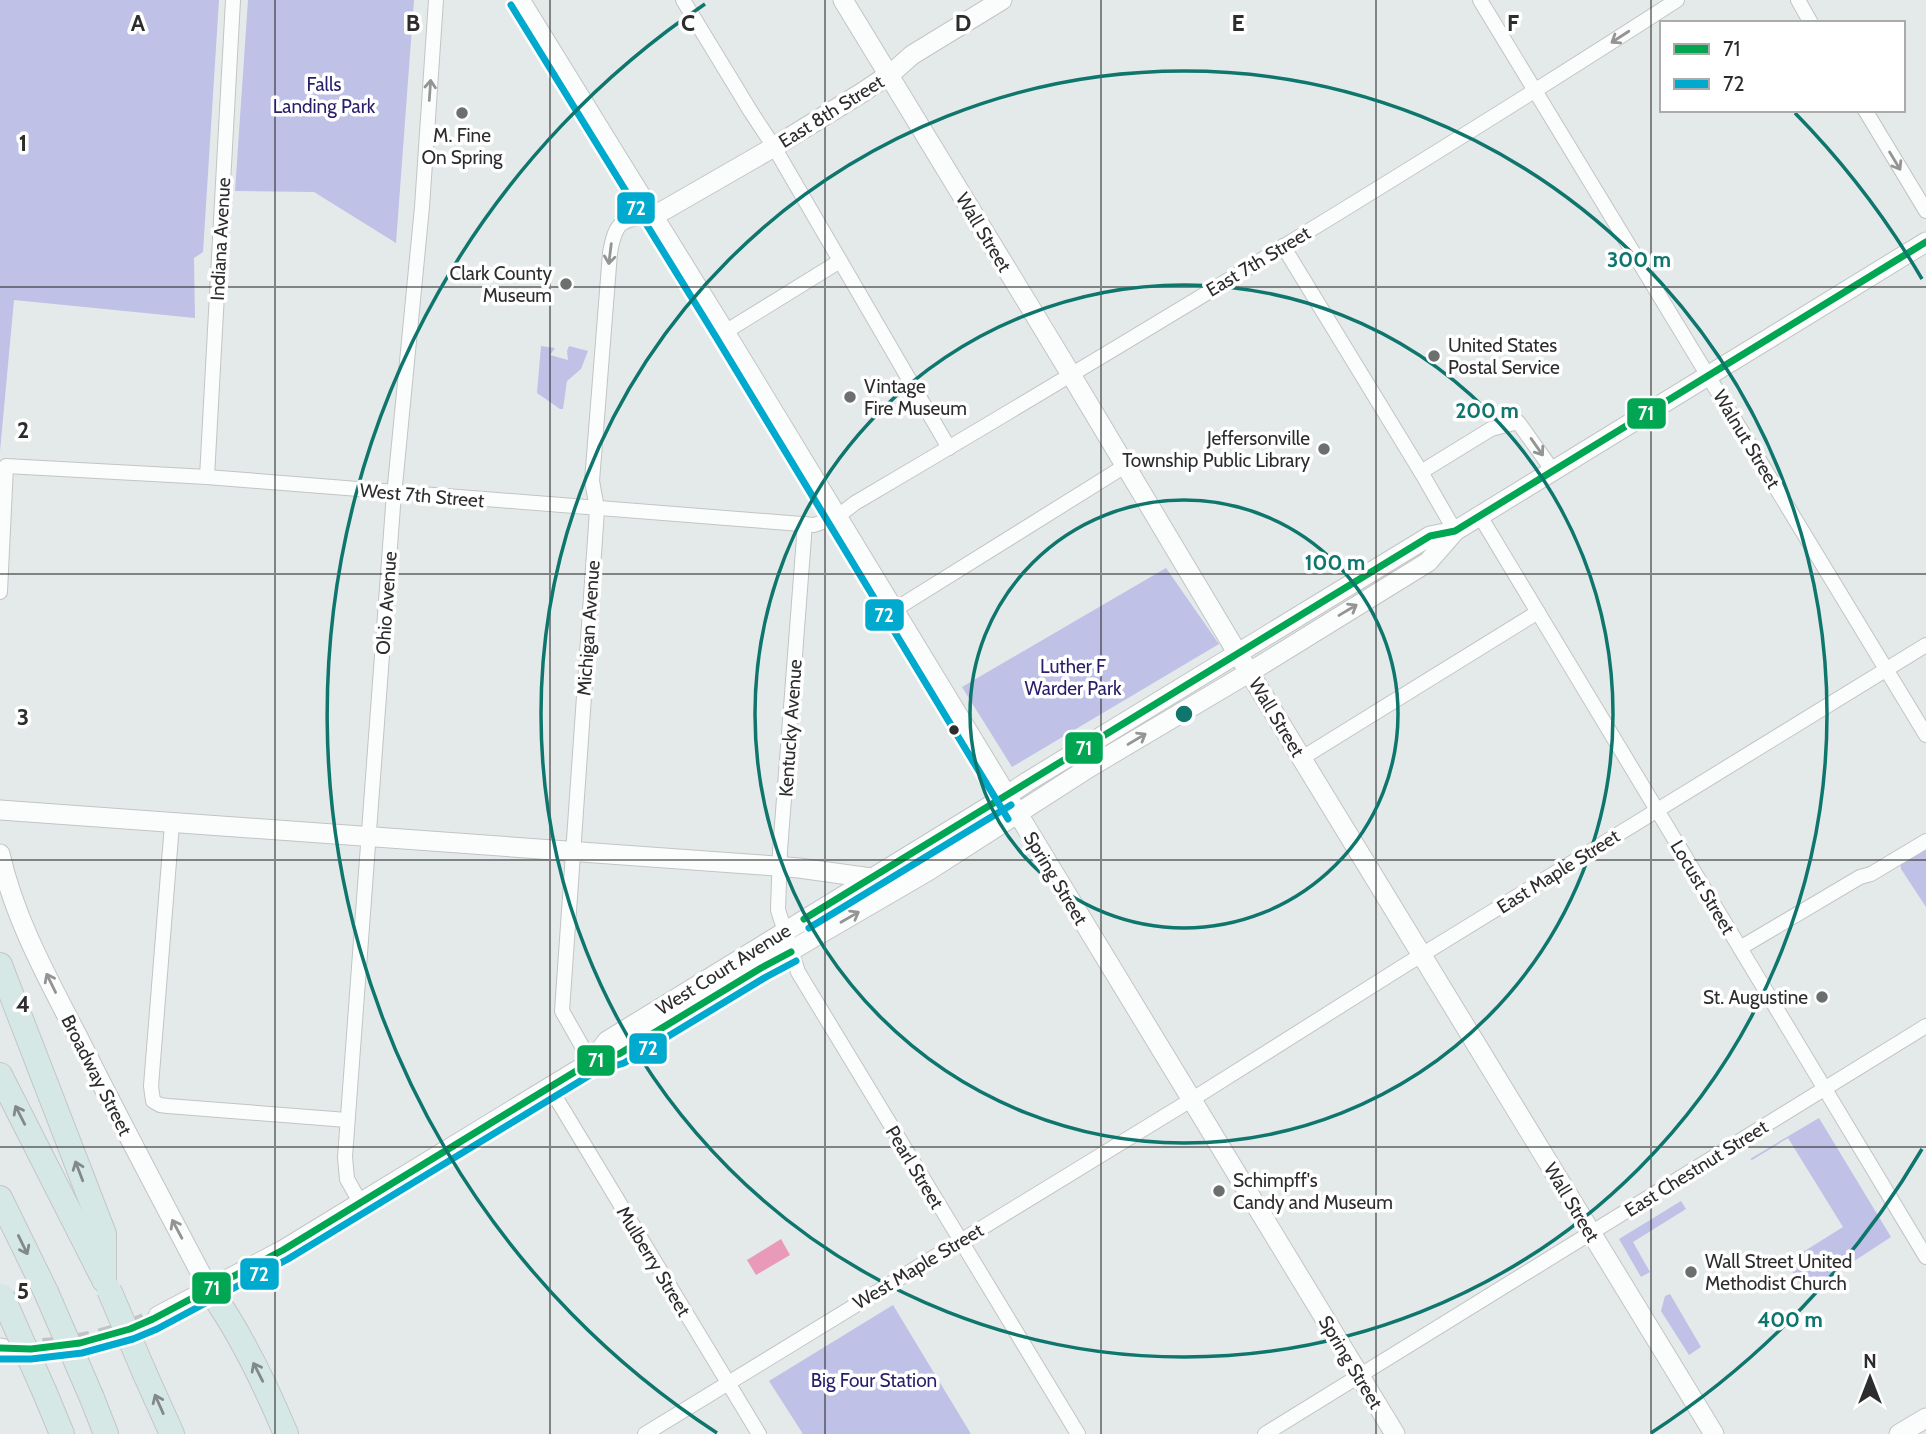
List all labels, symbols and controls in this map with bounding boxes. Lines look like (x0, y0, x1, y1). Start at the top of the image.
text: A (131, 9, 146, 37)
text: B (406, 9, 420, 37)
text: C (681, 9, 695, 37)
text: D (955, 9, 971, 37)
text: E (1231, 9, 1245, 37)
text: F (1507, 9, 1519, 37)
legend (1660, 21, 1905, 112)
one-way arrow (1611, 30, 1630, 44)
text: 71 (1723, 36, 1740, 61)
street label: East 8th Street (774, 70, 889, 153)
text: 72 (1723, 71, 1745, 96)
park label: Falls Landing Park (273, 73, 376, 118)
one-way arrow (424, 79, 437, 102)
marker: M. Fine On Spring (454, 105, 470, 121)
place label: M. Fine On Spring (421, 124, 503, 169)
text: 1 (19, 129, 27, 157)
one-way arrow (1889, 150, 1903, 170)
street label: Indiana Avenue (206, 177, 235, 301)
street label: Wall Street (951, 188, 1016, 277)
line badge: 72 (616, 191, 656, 225)
text: 72 (626, 197, 646, 220)
street label: East 7th Street (1202, 221, 1315, 302)
one-way arrow (604, 243, 617, 265)
text: 300 m (1607, 247, 1671, 272)
place label: Clark County Museum (450, 262, 552, 307)
marker: Clark County Museum (558, 276, 574, 292)
place label: United States Postal Service (1448, 334, 1560, 379)
marker: United States Postal Service (1426, 348, 1442, 364)
place label: Vintage Fire Museum (864, 375, 967, 420)
street label: Walnut Street (1708, 386, 1785, 493)
marker: Vintage Fire Museum (842, 389, 858, 405)
line badge: 71 (1626, 397, 1667, 430)
text: 200 m (1455, 398, 1519, 423)
text: 71 (1638, 402, 1654, 425)
text: 2 (17, 416, 29, 444)
place label: Jeffersonville Township Public Library (1122, 427, 1310, 472)
one-way arrow (1530, 437, 1544, 456)
marker: Jeffersonville Township Public Library (1316, 441, 1332, 457)
street label: West 7th Street (359, 479, 486, 512)
street label: Ohio Avenue (371, 550, 402, 656)
text: 100 m (1305, 550, 1365, 575)
street label: Michigan Avenue (572, 559, 605, 697)
line badge: 72 (864, 598, 905, 632)
one-way arrow (1337, 603, 1357, 617)
text: 72 (874, 604, 894, 627)
park label: Luther F Warder Park (1025, 655, 1122, 700)
street label: Kentucky Avenue (774, 658, 807, 798)
street label: Wall Street (1244, 673, 1309, 762)
centre of rings (1172, 702, 1196, 726)
text: 3 (17, 703, 29, 731)
unlabelled marker (947, 723, 961, 737)
line badge: 71 (1064, 731, 1104, 765)
one-way arrow (1127, 732, 1147, 746)
text: 71 (1076, 737, 1092, 760)
street label: East Maple Street (1493, 824, 1624, 918)
street label: Spring Street (1019, 827, 1093, 930)
street label: Locust Street (1665, 836, 1740, 939)
one-way arrow (839, 910, 859, 924)
street label: West Court Avenue (652, 919, 795, 1020)
one-way arrow (43, 973, 57, 994)
place label: St. Augustine (1703, 986, 1808, 1009)
marker: St. Augustine (1814, 989, 1830, 1005)
text: 4 (16, 990, 30, 1018)
street label: Broadway Street (56, 1011, 137, 1140)
line badge: 72 (628, 1032, 668, 1065)
text: 72 (638, 1037, 658, 1060)
line badge: 71 (576, 1044, 616, 1077)
text: 71 (588, 1049, 604, 1072)
one-way arrow (12, 1105, 26, 1126)
street label: East Chestnut Street (1621, 1115, 1773, 1222)
street label: Pearl Street (881, 1121, 949, 1214)
street label: Wall Street (1539, 1158, 1604, 1247)
one-way arrow (72, 1160, 85, 1182)
place label: Schimpff's Candy and Museum (1233, 1169, 1393, 1214)
marker: Schimpff's Candy and Museum (1211, 1183, 1227, 1199)
street label: Mulberry Street (612, 1202, 696, 1321)
street label: West Maple Street (849, 1218, 988, 1314)
one-way arrow (170, 1219, 184, 1240)
one-way arrow (17, 1234, 31, 1255)
place label: Wall Street United Methodist Church (1705, 1250, 1852, 1295)
line badge: 72 (239, 1257, 280, 1291)
text: 72 (249, 1263, 269, 1286)
marker: Wall Street United Methodist Church (1683, 1264, 1699, 1280)
line badge: 71 (191, 1271, 232, 1305)
text: 5 (17, 1277, 29, 1305)
text: 71 (204, 1277, 220, 1300)
text: 400 m (1757, 1307, 1823, 1332)
street label: Spring Street (1314, 1311, 1388, 1414)
north arrow (1835, 1343, 1905, 1413)
text: N (1863, 1350, 1877, 1373)
one-way arrow (250, 1362, 264, 1383)
park label: Big Four Station (811, 1369, 937, 1392)
one-way arrow (152, 1394, 165, 1415)

